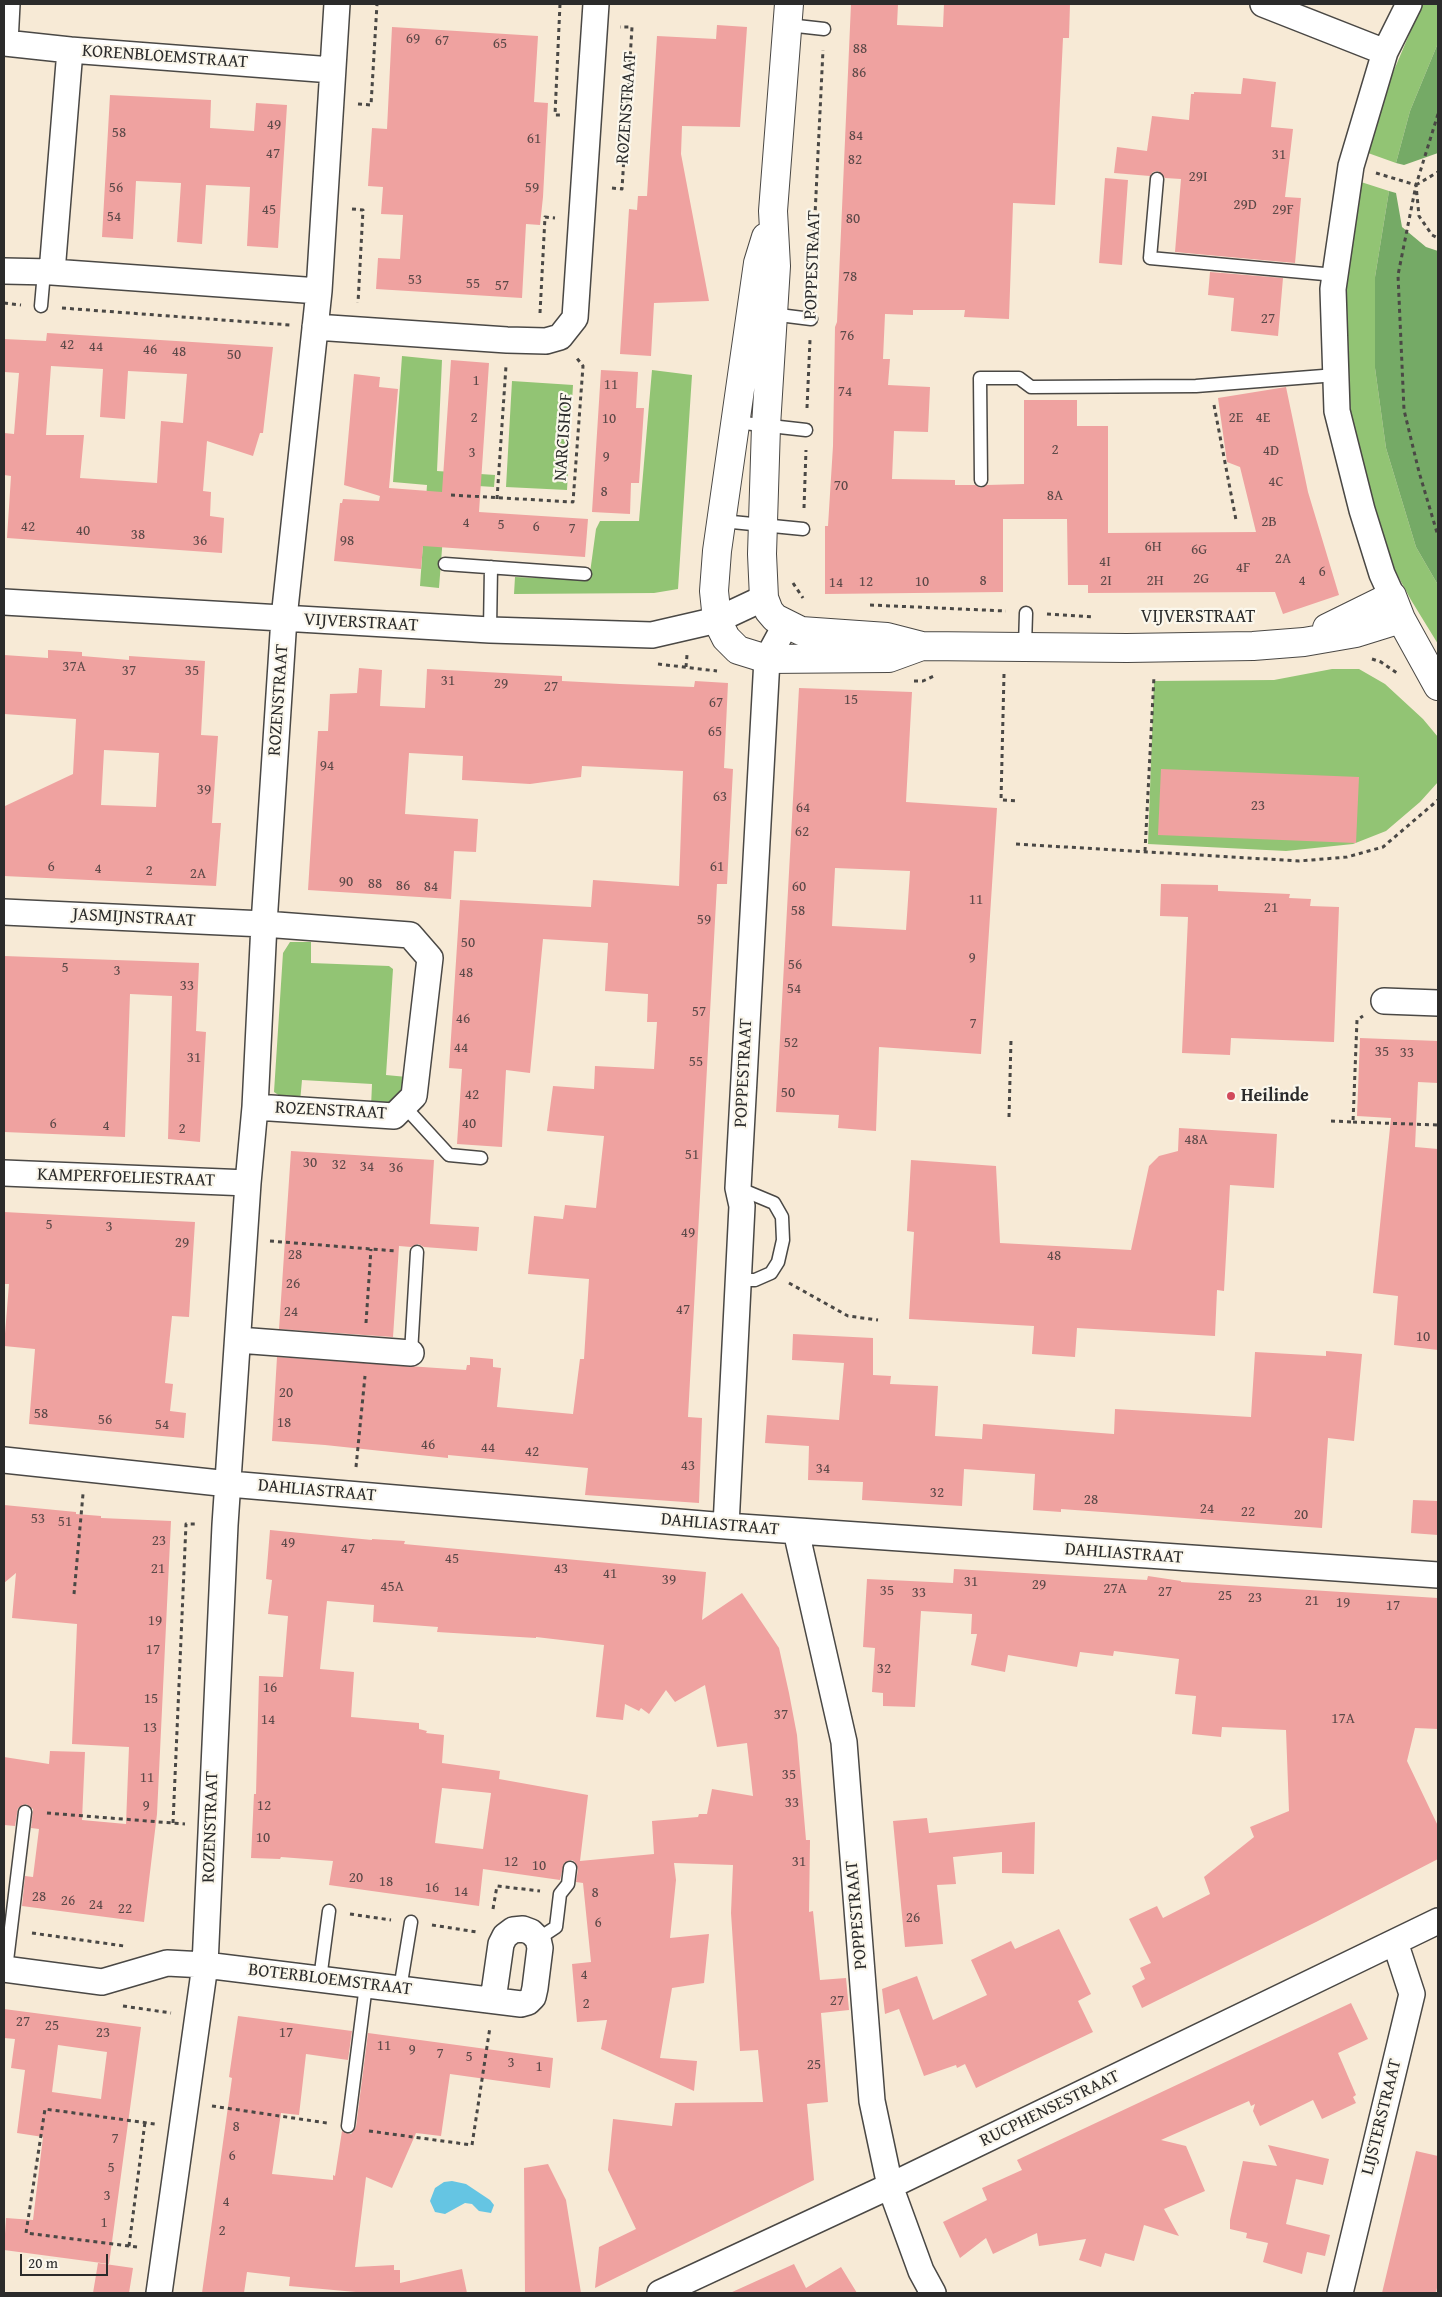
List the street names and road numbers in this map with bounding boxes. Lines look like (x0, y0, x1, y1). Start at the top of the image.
street label: KORENBLOEMSTRAAT (81, 40, 249, 74)
street label: ROZENSTRAAT (612, 51, 642, 165)
street label: POPPESTRAAT (800, 210, 826, 320)
street label: NARCISHOF (550, 392, 578, 482)
street label: VIJVERSTRAAT (1141, 606, 1255, 628)
street label: VIJVERSTRAAT (303, 609, 419, 637)
street label: ROZENSTRAAT (264, 643, 294, 757)
street label: JASMIJNSTRAAT (72, 904, 196, 932)
street label: POPPESTRAAT (730, 1018, 758, 1128)
street label: ROZENSTRAAT (275, 1097, 387, 1125)
street label: KAMPERFOELIESTRAAT (37, 1164, 215, 1192)
street label: DAHLIASTRAAT (257, 1475, 377, 1507)
street label: DAHLIASTRAAT (660, 1509, 780, 1541)
street label: DAHLIASTRAAT (1064, 1539, 1184, 1569)
street label: ROZENSTRAAT (198, 1771, 224, 1883)
street label: POPPESTRAAT (841, 1860, 873, 1970)
street label: BOTERBLOEMSTRAAT (247, 1959, 413, 2001)
street label: LIJSTERSTRAAT (1357, 2057, 1407, 2177)
street label: RUCPHENSESTRAAT (977, 2066, 1123, 2152)

